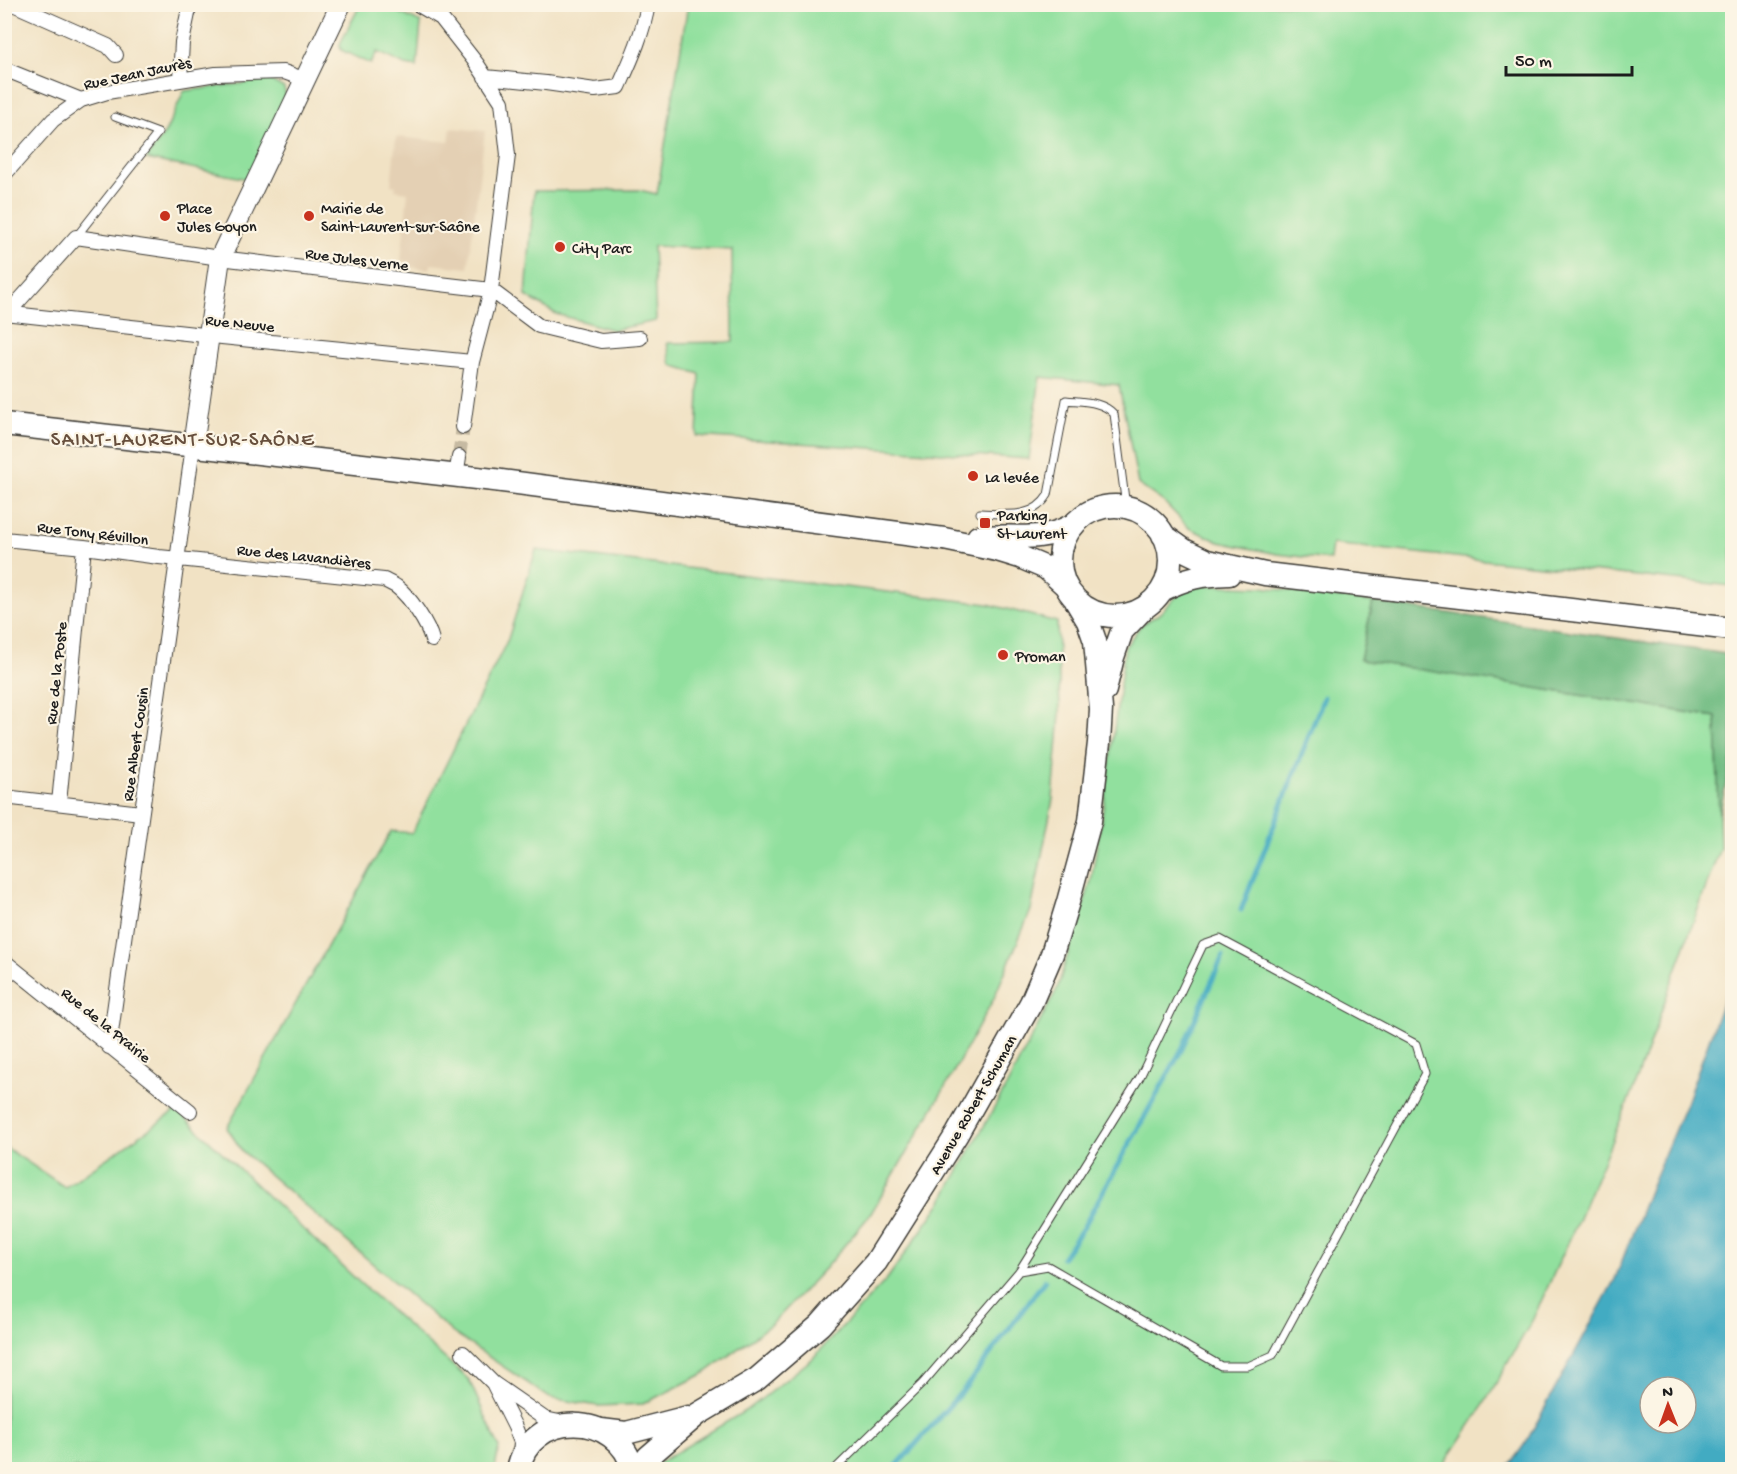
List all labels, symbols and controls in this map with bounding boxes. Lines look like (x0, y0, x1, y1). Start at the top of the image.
scale bar (1506, 39, 1632, 77)
text: 50 m (1515, 52, 1552, 73)
street label: Rue Jean Jaurès (82, 55, 194, 96)
place label: Place Jules Goyon (176, 201, 257, 238)
place label: Mairie de Saint-Laurent-sur-Saône (321, 201, 481, 238)
marker: Place Jules Goyon (158, 209, 172, 223)
marker: Mairie de Saint-Laurent-sur-Saône (302, 209, 316, 223)
marker: City Parc (553, 240, 567, 254)
place label: City Parc (572, 241, 632, 260)
street label: Rue Jules Verne (304, 246, 410, 277)
street label: Rue Neuve (204, 312, 276, 339)
district label: SAINT-LAURENT-SUR-SAÔNE (51, 430, 315, 453)
marker: La levée (966, 469, 980, 483)
place label: La levée (985, 470, 1040, 489)
place label: Parking St-Laurent (996, 508, 1068, 545)
marker: Parking St-Laurent (978, 516, 992, 530)
street label: Rue Tony Révillon (36, 519, 150, 552)
street label: Rue des Lavandières (236, 542, 373, 575)
street label: Rue de la Poste (44, 620, 73, 726)
marker: Proman (996, 648, 1010, 662)
place label: Proman (1014, 649, 1066, 668)
street label: Rue Albert Cousin (120, 686, 155, 803)
street label: Rue de la Prairie (56, 985, 154, 1069)
street label: Avenue Robert Schuman (927, 1032, 1023, 1179)
north arrow (1638, 1375, 1698, 1435)
text: N (1662, 1384, 1674, 1403)

